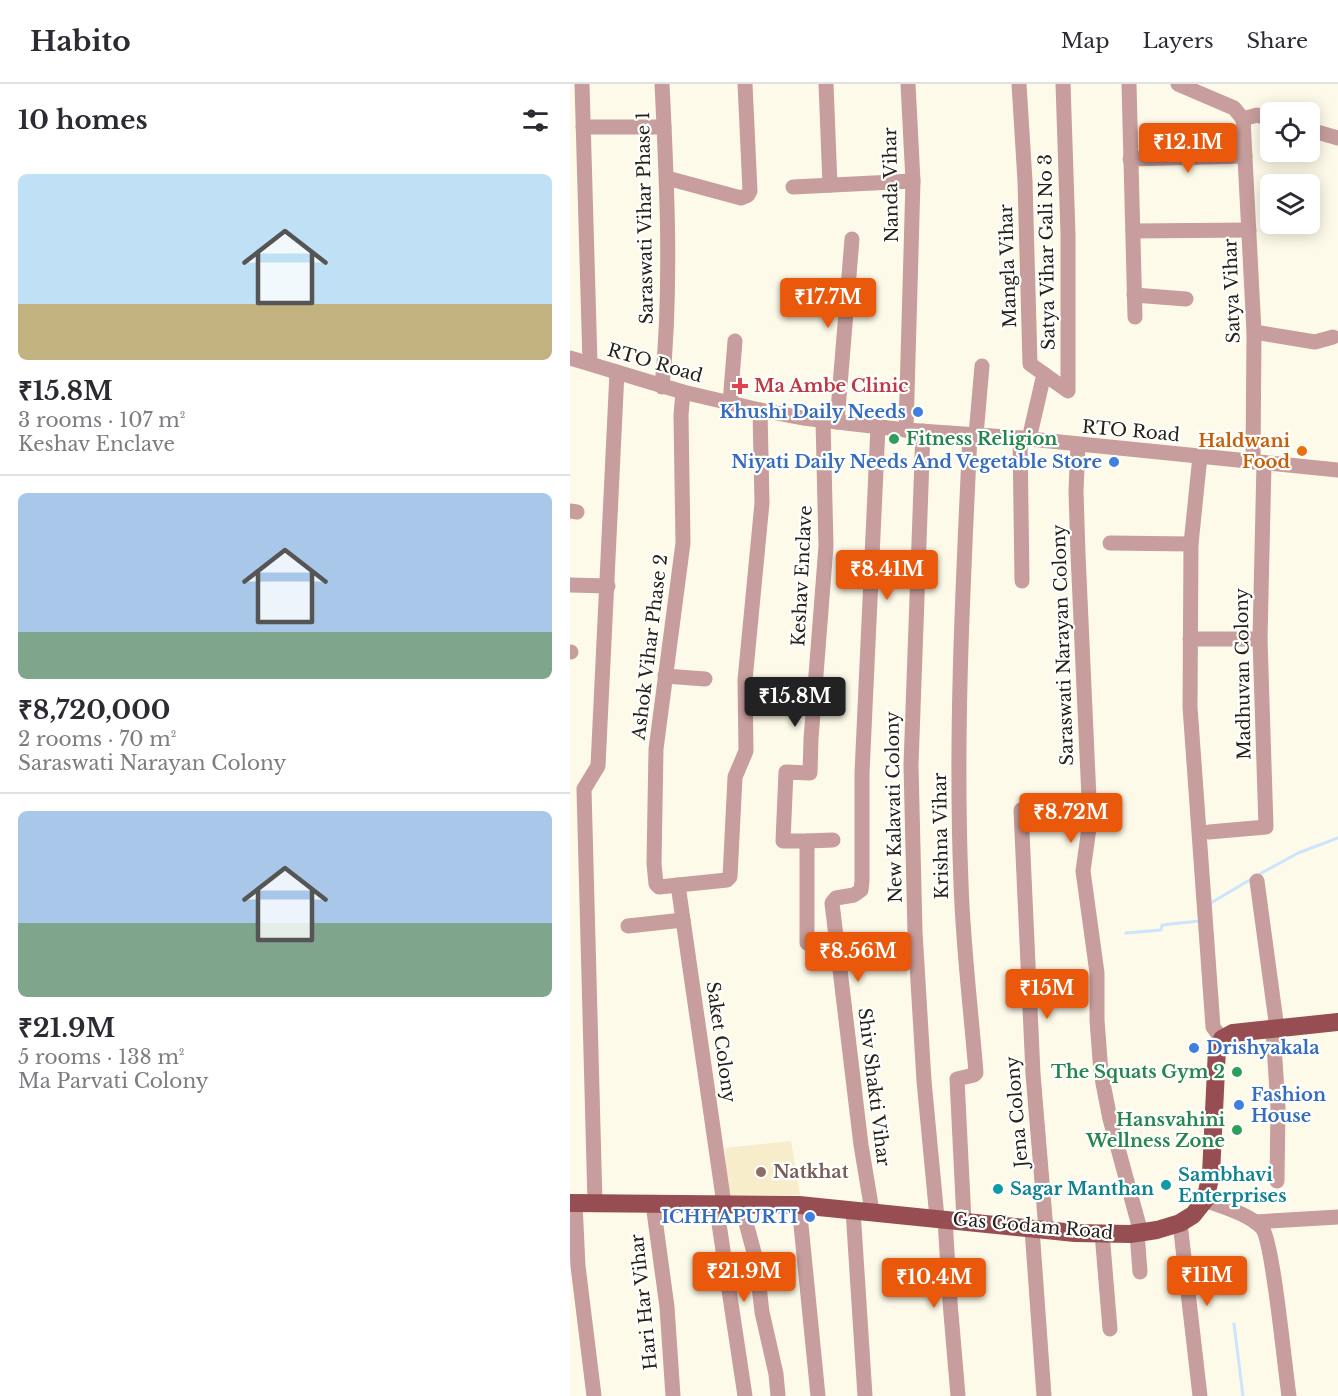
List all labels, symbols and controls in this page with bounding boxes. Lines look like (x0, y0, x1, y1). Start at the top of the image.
text: Habito (30, 24, 131, 59)
text: Map (1061, 28, 1110, 54)
text: Layers (1143, 28, 1214, 54)
text: Share (1247, 28, 1308, 54)
map controls (1260, 102, 1320, 234)
button: locate (1260, 102, 1320, 162)
text: 10 homes (18, 104, 148, 136)
icon: filters (519, 104, 552, 137)
street label: Saraswati Vihar Phase 1 (632, 111, 658, 325)
pin: ₹12.1M (1139, 123, 1237, 174)
street label: Nanda Vihar (879, 127, 903, 243)
text: ₹12.1M (1153, 130, 1223, 154)
street label: Satya Vihar Gali No 3 (1034, 154, 1060, 350)
button: layers (1260, 174, 1320, 234)
street label: Mangla Vihar (995, 203, 1021, 328)
icon: home (231, 213, 339, 321)
street label: Satya Vihar (1219, 238, 1245, 344)
pin: ₹17.7M (779, 278, 877, 329)
text: ₹17.7M (794, 285, 862, 309)
street label: RTO Road (605, 339, 705, 387)
text: ₹15.8M (18, 375, 113, 407)
place label: Ma Ambe Clinic (754, 375, 908, 397)
marker: Ma Ambe Clinic (731, 377, 749, 395)
place label: Khushi Daily Needs (719, 401, 906, 423)
marker: Khushi Daily Needs (911, 405, 925, 419)
text: 3 rooms · 107 m² (18, 408, 185, 432)
street label: RTO Road (1081, 416, 1181, 446)
place label: Fitness Religion (906, 428, 1057, 450)
place label: Haldwani Food (1198, 430, 1290, 473)
text: Keshav Enclave (18, 432, 175, 456)
marker: Fitness Religion (887, 432, 901, 446)
marker: Haldwani Food (1295, 444, 1309, 458)
place label: Niyati Daily Needs And Vegetable Store (731, 451, 1102, 473)
marker: Niyati Daily Needs And Vegetable Store (1107, 455, 1121, 469)
street label: Keshav Enclave (787, 505, 817, 647)
street label: Saraswati Narayan Colony (1048, 523, 1078, 766)
icon: home (231, 532, 339, 640)
pin: ₹8.41M (838, 550, 936, 601)
street label: Ashok Vihar Phase 2 (628, 553, 672, 742)
text: ₹8.41M (850, 557, 924, 581)
street label: Madhuvan Colony (1230, 587, 1255, 760)
pin: ₹15.8M (746, 677, 844, 728)
text: ₹15.8M (759, 684, 831, 708)
text: ₹8,720,000 (18, 694, 171, 726)
street label: New Kalavati Colony (881, 711, 907, 903)
text: 2 rooms · 70 m² (18, 727, 176, 751)
text: Saraswati Narayan Colony (18, 751, 286, 775)
street label: Krishna Vihar (929, 772, 953, 900)
pin: ₹8.72M (1022, 793, 1120, 844)
text: ₹8.72M (1033, 800, 1109, 824)
icon: home (231, 850, 339, 958)
pin: ₹8.56M (809, 932, 907, 983)
text: ₹8.56M (819, 939, 897, 963)
pin: ₹15M (1011, 969, 1083, 1020)
text: ₹15M (1020, 976, 1074, 1000)
street label: Saket Colony (702, 980, 740, 1104)
street label: Shiv Shakti Vihar (853, 1007, 895, 1168)
text: ₹21.9M (18, 1012, 115, 1044)
place label: Drishyakala (1206, 1037, 1320, 1059)
marker: Drishyakala (1187, 1041, 1201, 1055)
text: 5 rooms · 138 m² (18, 1045, 185, 1069)
street label: Jena Colony (1001, 1055, 1033, 1171)
place label: The Squats Gym 2 (1051, 1061, 1225, 1083)
marker: The Squats Gym 2 (1230, 1065, 1244, 1079)
text: Ma Parvati Colony (18, 1069, 209, 1093)
place label: Fashion House (1251, 1084, 1326, 1127)
marker: Fashion House (1232, 1098, 1246, 1112)
place label: Hansvahini Wellness Zone (1085, 1109, 1225, 1152)
marker: Hansvahini Wellness Zone (1230, 1123, 1244, 1137)
place label: Natkhat (773, 1161, 849, 1183)
place label: Sambhavi Enterprises (1178, 1164, 1287, 1207)
marker: Natkhat (754, 1165, 768, 1179)
place label: Sagar Manthan (1010, 1178, 1154, 1200)
marker: Sambhavi Enterprises (1159, 1178, 1173, 1192)
marker: Sagar Manthan (991, 1182, 1005, 1196)
place label: ICHHAPURTI (661, 1206, 798, 1228)
street label: Gas Godam Road (952, 1208, 1114, 1244)
marker: ICHHAPURTI (803, 1210, 817, 1224)
street label: Hari Har Vihar (626, 1232, 662, 1371)
pin: ₹21.9M (695, 1252, 793, 1303)
pin: ₹11M (1171, 1256, 1243, 1307)
pin: ₹10.4M (885, 1258, 983, 1309)
text: ₹21.9M (707, 1259, 781, 1283)
text: ₹11M (1181, 1263, 1233, 1287)
text: ₹10.4M (896, 1265, 972, 1289)

